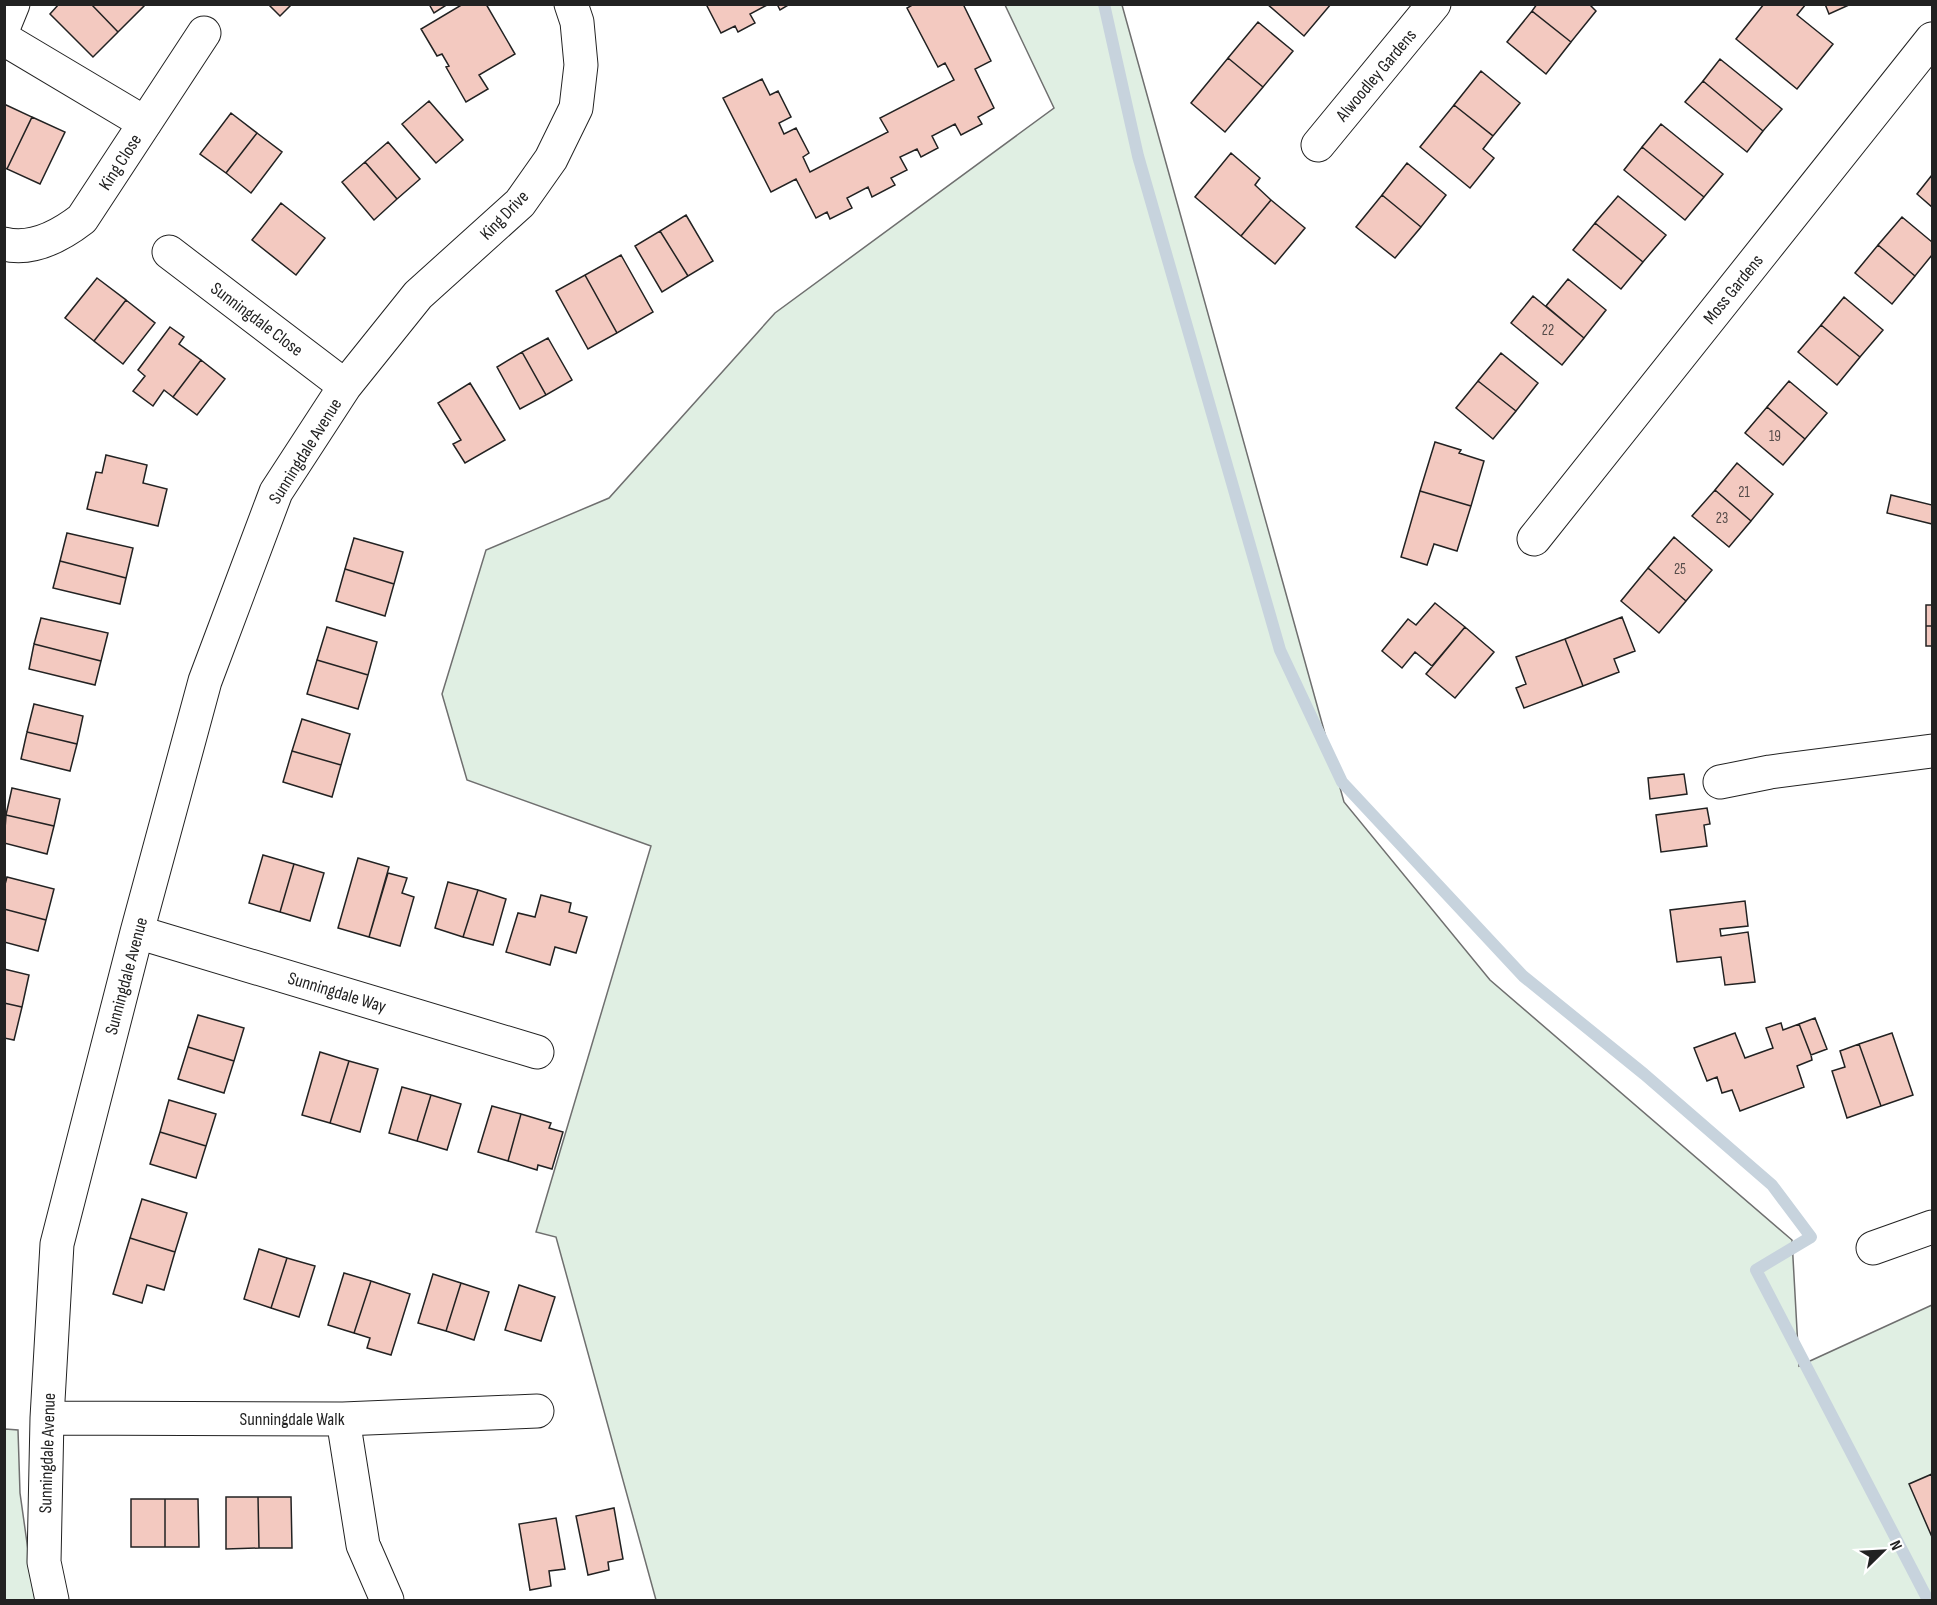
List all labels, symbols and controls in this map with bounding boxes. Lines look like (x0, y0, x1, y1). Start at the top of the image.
street label: Alwoodley Gardens (1331, 25, 1421, 126)
street label: King Close (95, 130, 146, 194)
street label: King Drive (476, 186, 533, 244)
street label: Moss Gardens (1699, 250, 1768, 328)
street label: Sunningdale Close (206, 278, 307, 361)
house number: 22 (1542, 321, 1554, 340)
street label: Sunningdale Avenue (265, 395, 346, 508)
house number: 19 (1769, 427, 1781, 446)
house number: 21 (1738, 483, 1750, 502)
house number: 23 (1716, 509, 1728, 528)
house number: 25 (1674, 560, 1686, 579)
street label: Sunningdale Avenue (101, 915, 152, 1037)
street label: Sunningdale Way (285, 968, 389, 1017)
street label: Sunningdale Avenue (35, 1392, 60, 1514)
street label: Sunningdale Walk (239, 1409, 345, 1430)
north arrow (1853, 1521, 1913, 1581)
text: N (1885, 1538, 1906, 1553)

